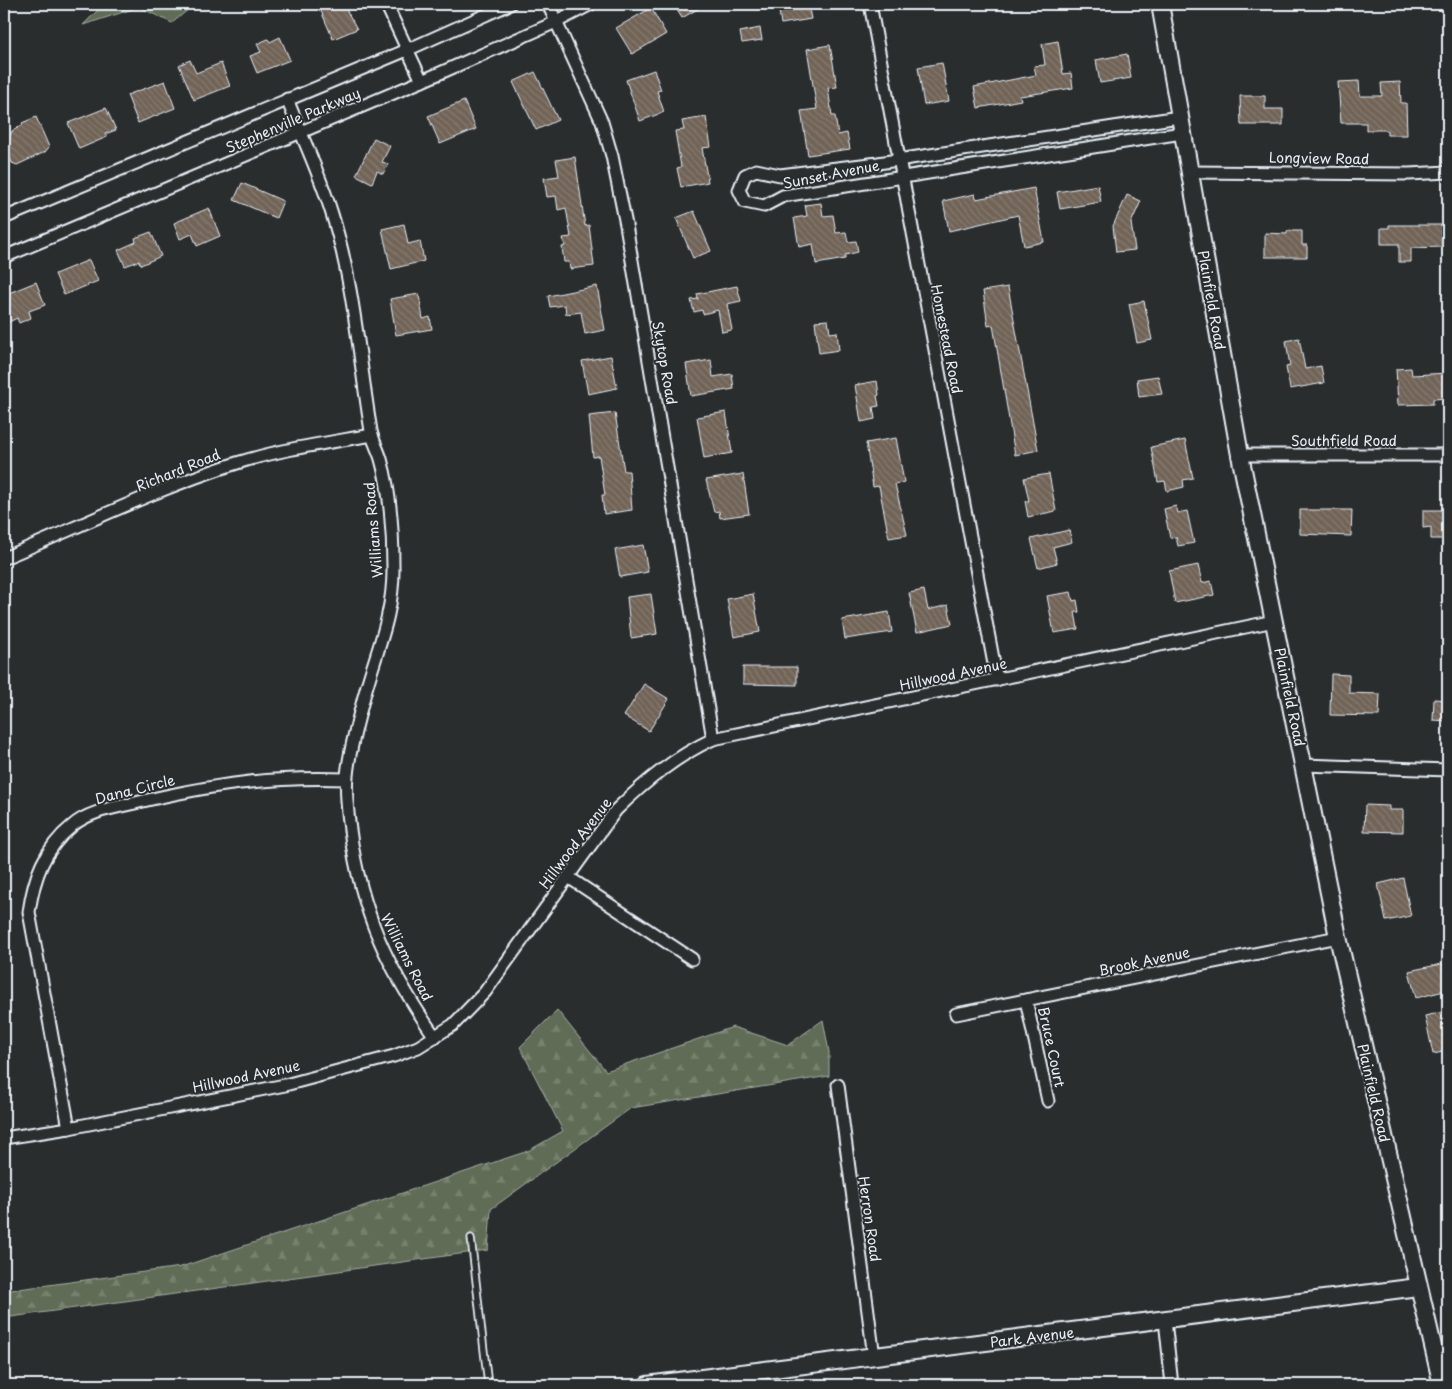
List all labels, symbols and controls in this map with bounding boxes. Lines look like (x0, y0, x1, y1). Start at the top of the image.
street label: Stephenville Parkway (223, 82, 363, 158)
street label: Longview Road (1269, 147, 1369, 169)
street label: Sunset Avenue (781, 154, 881, 194)
street label: Plainfield Road (1193, 249, 1231, 351)
street label: Homestead Road (926, 282, 968, 396)
street label: Skytop Road (647, 320, 683, 406)
street label: Southfield Road (1291, 430, 1397, 451)
street label: Richard Road (133, 444, 223, 496)
street label: Williams Road (358, 481, 388, 579)
street label: Plainfield Road (1269, 646, 1311, 748)
street label: Hillwood Avenue (897, 652, 1009, 696)
street label: Dana Circle (93, 769, 177, 809)
street label: Hillwood Avenue (534, 793, 616, 893)
street label: Williams Road (376, 909, 438, 1005)
street label: Brook Avenue (1096, 941, 1192, 981)
street label: Bruce Court (1033, 1005, 1071, 1090)
street label: Plainfield Road (1352, 1042, 1396, 1144)
street label: Hillwood Avenue (190, 1054, 302, 1098)
street label: Herron Road (854, 1175, 886, 1263)
street label: Park Avenue (989, 1321, 1076, 1353)

